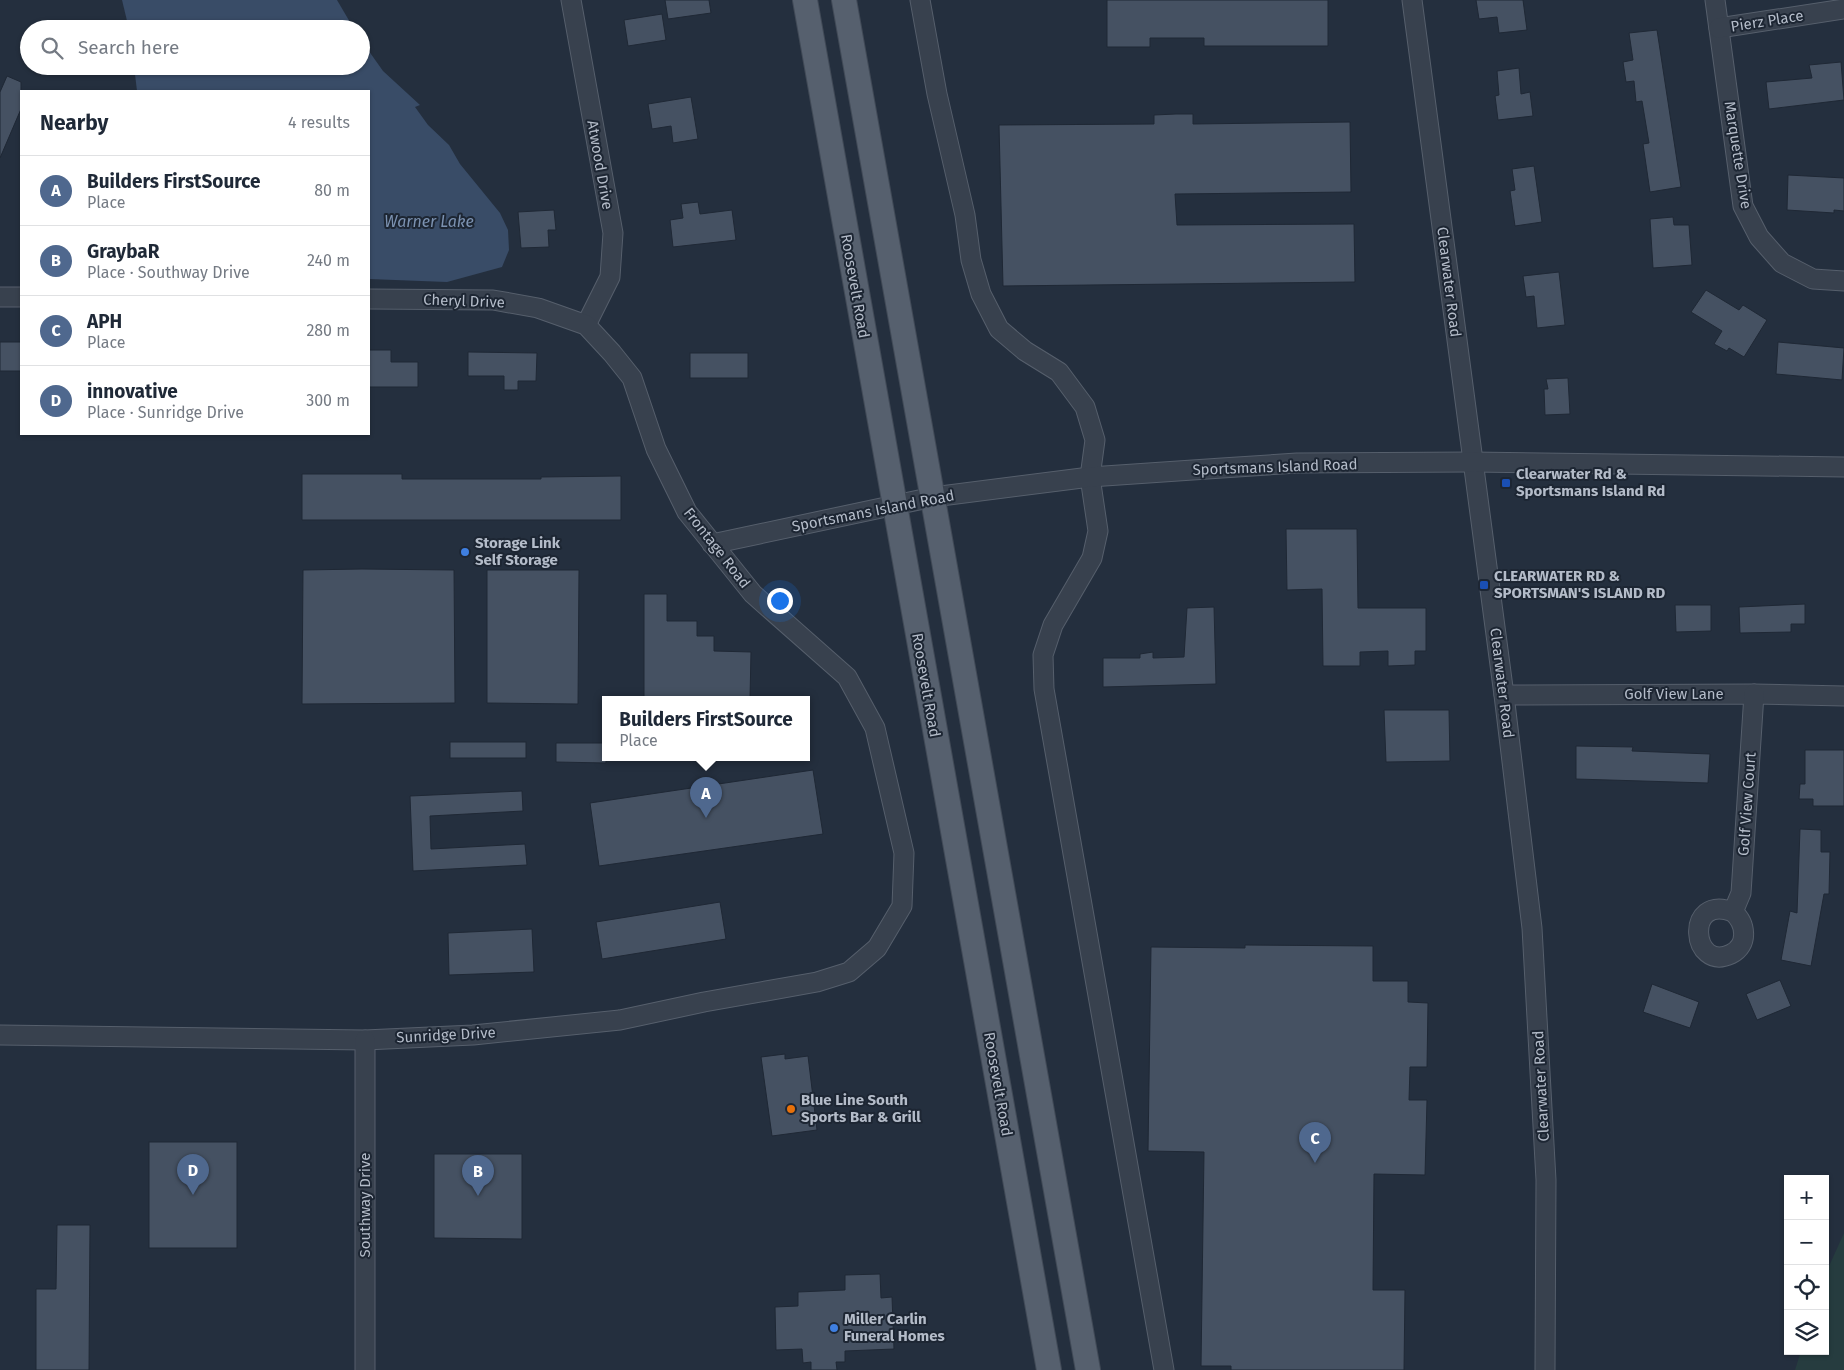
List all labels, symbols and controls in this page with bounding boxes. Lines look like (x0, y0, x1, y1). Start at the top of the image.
street label: Pierz Place (1729, 6, 1805, 36)
search box (20, 20, 370, 75)
icon: search (38, 34, 66, 62)
text: Search here (78, 36, 179, 59)
street label: Marquette Drive (1721, 100, 1755, 210)
text: Nearby (40, 110, 108, 136)
text: 4 results (288, 113, 350, 132)
street label: Atwood Drive (583, 119, 617, 211)
text: Builders FirstSource (87, 170, 261, 193)
text: A (51, 181, 61, 200)
text: 80 m (314, 181, 350, 200)
text: Place (87, 193, 126, 212)
water label: Warner Lake (384, 212, 474, 231)
street label: Clearwater Road (1433, 226, 1465, 338)
street label: Roosevelt Road (837, 233, 873, 339)
text: GraybaR (87, 240, 159, 263)
text: B (51, 251, 61, 270)
text: 240 m (307, 251, 350, 270)
text: Place · Southway Drive (87, 263, 250, 282)
street label: Cheryl Drive (423, 291, 505, 311)
text: APH (87, 310, 122, 333)
text: C (51, 321, 61, 340)
text: 280 m (306, 321, 350, 340)
text: Place (87, 333, 126, 352)
text: innovative (87, 380, 178, 403)
text: D (51, 391, 61, 410)
text: 300 m (306, 391, 350, 410)
text: Place · Sunridge Drive (87, 403, 244, 422)
street label: Sportsmans Island Road (1192, 455, 1358, 479)
place label: Clearwater Rd & Sportsmans Island Rd (1516, 465, 1665, 500)
marker: Clearwater Rd & Sportsmans Island Rd (1500, 477, 1512, 489)
street label: Sportsmans Island Road (790, 486, 956, 536)
street label: Frontage Road (680, 504, 754, 592)
place label: Storage Link Self Storage (475, 534, 561, 569)
marker: Storage Link Self Storage (459, 546, 471, 558)
place label: CLEARWATER RD & SPORTSMAN'S ISLAND RD (1494, 567, 1665, 602)
marker: CLEARWATER RD & SPORTSMAN'S ISLAND RD (1478, 579, 1490, 591)
your location (767, 588, 793, 614)
street label: Clearwater Road (1486, 627, 1518, 739)
street label: Roosevelt Road (908, 632, 944, 738)
street label: Golf View Lane (1624, 685, 1724, 703)
popup (602, 696, 810, 761)
text: Builders FirstSource (619, 708, 793, 731)
text: Place (619, 731, 658, 750)
street label: Golf View Court (1734, 751, 1760, 856)
pin: A (690, 777, 722, 818)
street label: Sunridge Drive (396, 1023, 496, 1047)
street label: Clearwater Road (1529, 1030, 1553, 1142)
street label: Roosevelt Road (980, 1031, 1016, 1137)
place label: Blue Line South Sports Bar & Grill (801, 1091, 921, 1126)
marker: Blue Line South Sports Bar & Grill (785, 1103, 797, 1115)
pin: C (1299, 1122, 1331, 1163)
street label: Southway Drive (356, 1153, 374, 1257)
pin: D (177, 1154, 209, 1195)
pin: B (462, 1155, 494, 1196)
map controls (1784, 1175, 1829, 1355)
button: + (1784, 1175, 1829, 1220)
button: − (1784, 1220, 1829, 1265)
button: locate (1784, 1265, 1829, 1310)
place label: Miller Carlin Funeral Homes (844, 1310, 945, 1345)
button: layers (1784, 1310, 1829, 1355)
marker: Miller Carlin Funeral Homes (828, 1322, 840, 1334)

